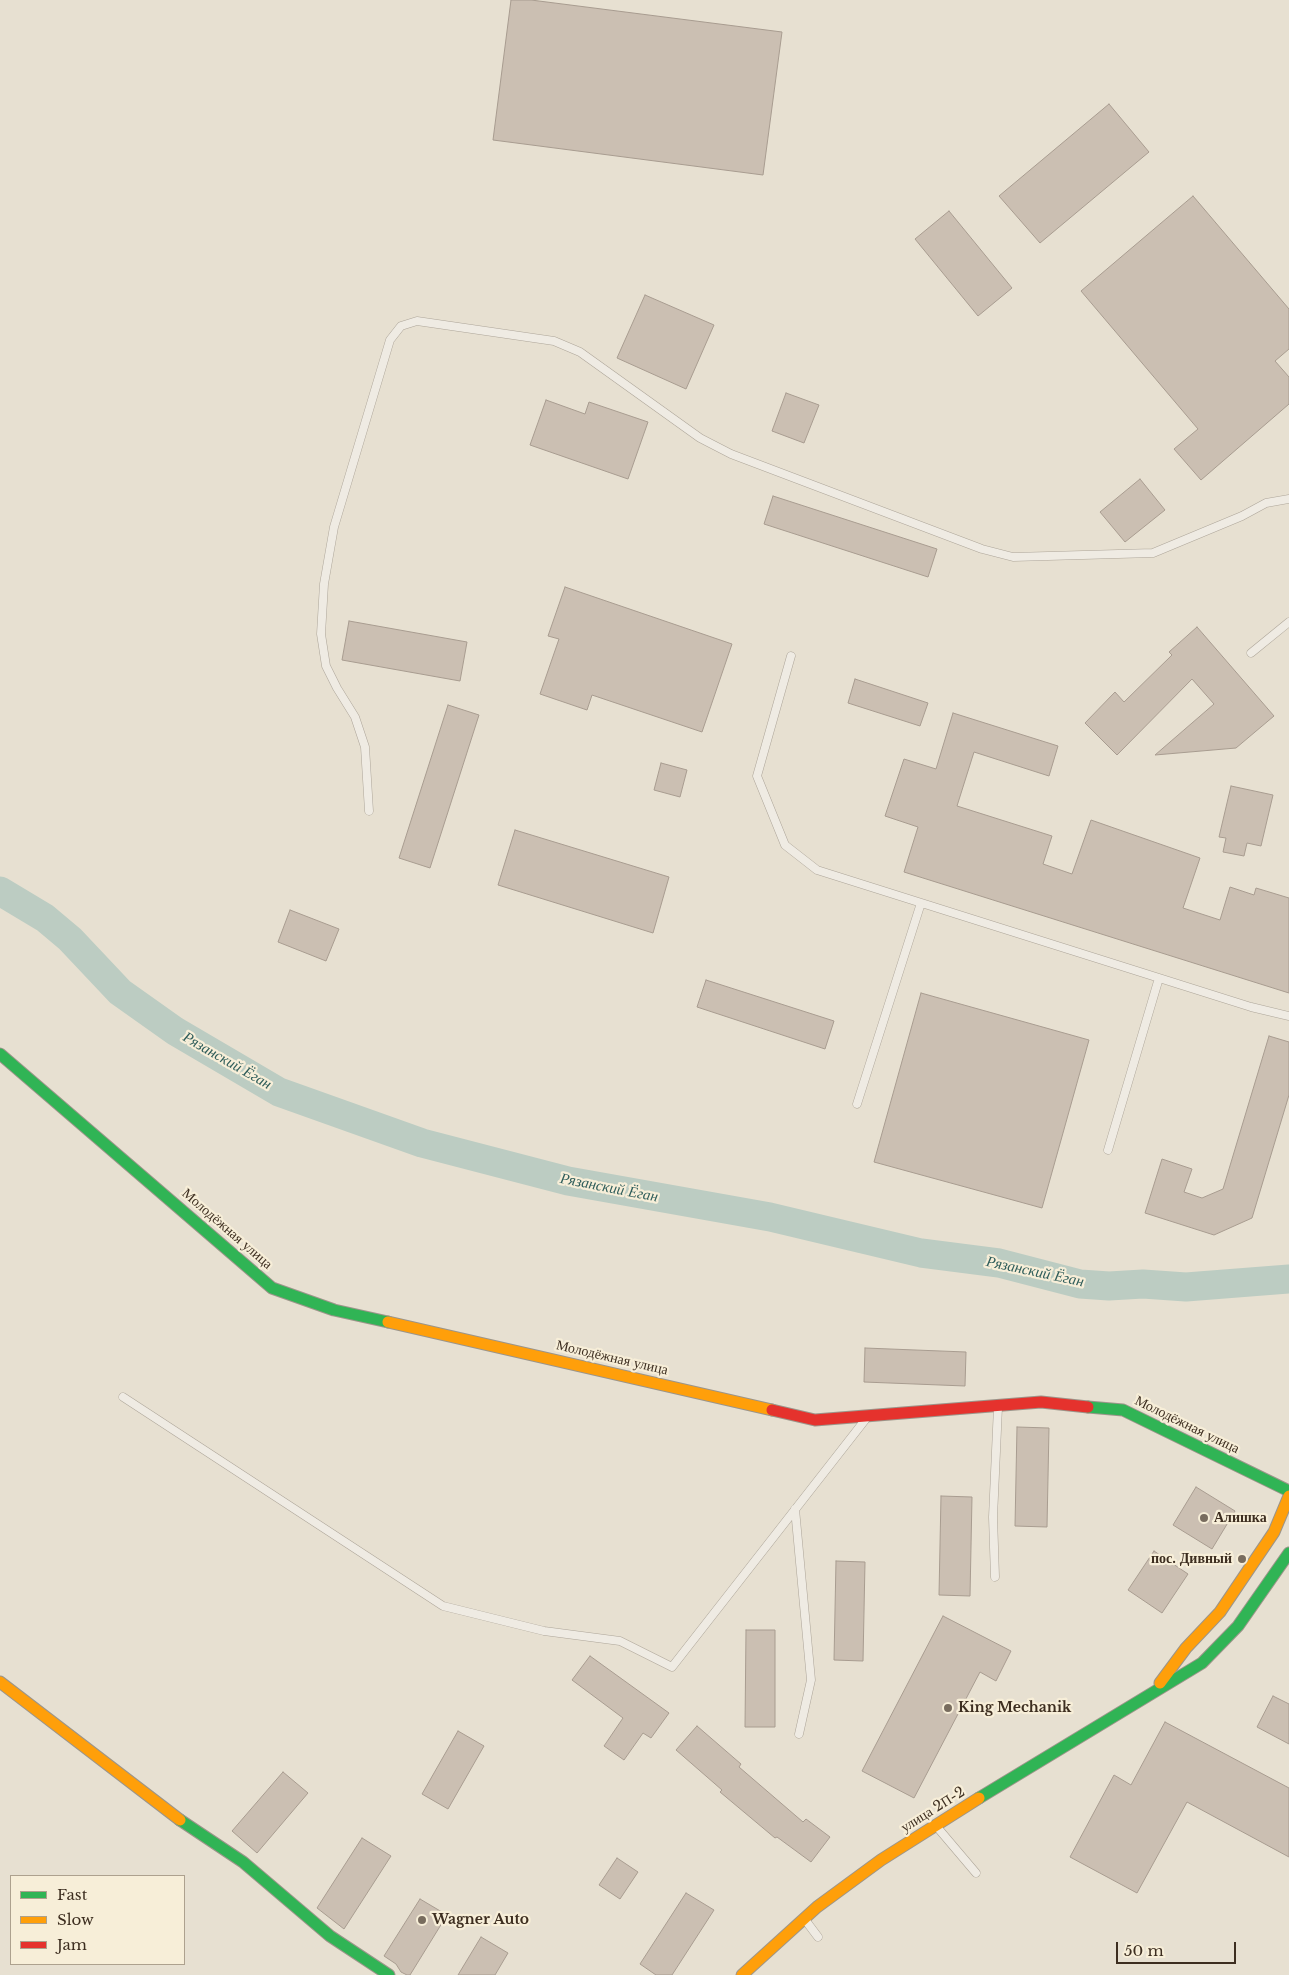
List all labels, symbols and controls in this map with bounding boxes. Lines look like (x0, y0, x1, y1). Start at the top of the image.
water label: Рязанский Ёган (179, 1028, 275, 1094)
water label: Рязанский Ёган (559, 1170, 659, 1206)
street label: Молодёжная улица (178, 1185, 276, 1273)
water label: Рязанский Ёган (985, 1253, 1085, 1291)
street label: Молодёжная улица (554, 1337, 670, 1379)
street label: Молодёжная улица (1132, 1392, 1242, 1458)
place label: Алишка (1214, 1510, 1267, 1526)
marker: Алишка (1198, 1512, 1210, 1524)
place label: пос. Дивный (1151, 1551, 1232, 1567)
marker: пос. Дивный (1236, 1553, 1248, 1565)
place label: King Mechanik (958, 1700, 1071, 1716)
marker: King Mechanik (942, 1702, 954, 1714)
street label: улица 2П-2 (898, 1784, 968, 1836)
legend (10, 1875, 185, 1965)
text: Fast (57, 1885, 87, 1904)
text: Slow (57, 1910, 94, 1929)
place label: Wagner Auto (432, 1912, 529, 1928)
marker: Wagner Auto (416, 1914, 428, 1926)
scale bar (1119, 1932, 1239, 1964)
text: Jam (57, 1935, 87, 1954)
text: 50 m (1124, 1941, 1164, 1960)

